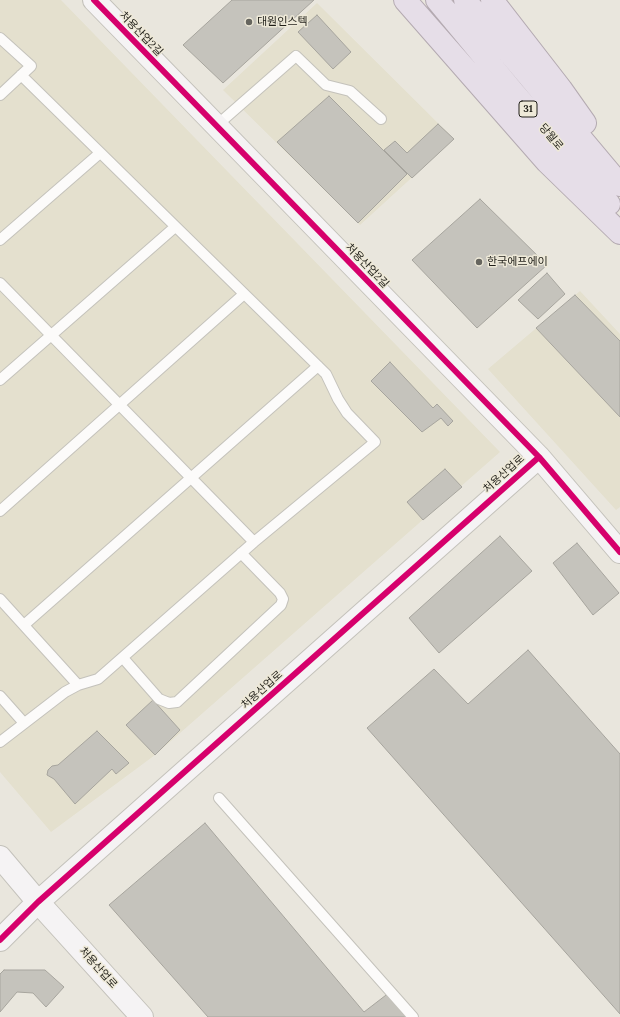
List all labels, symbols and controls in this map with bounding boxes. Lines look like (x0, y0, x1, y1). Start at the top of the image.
street label: 처용산업2길 (117, 9, 165, 59)
place label: 대원인스텍 (257, 15, 308, 29)
marker: 대원인스텍 (244, 17, 254, 27)
road number: 31 (519, 101, 537, 117)
street label: 당월로 (536, 121, 566, 153)
street label: 처용산업2길 (343, 241, 391, 291)
place label: 한국에프에이 (487, 255, 548, 269)
marker: 한국에프에이 (474, 257, 484, 267)
street label: 처용산업로 (481, 452, 527, 496)
street label: 처용산업로 (239, 668, 285, 712)
street label: 처용산업로 (76, 945, 120, 991)

